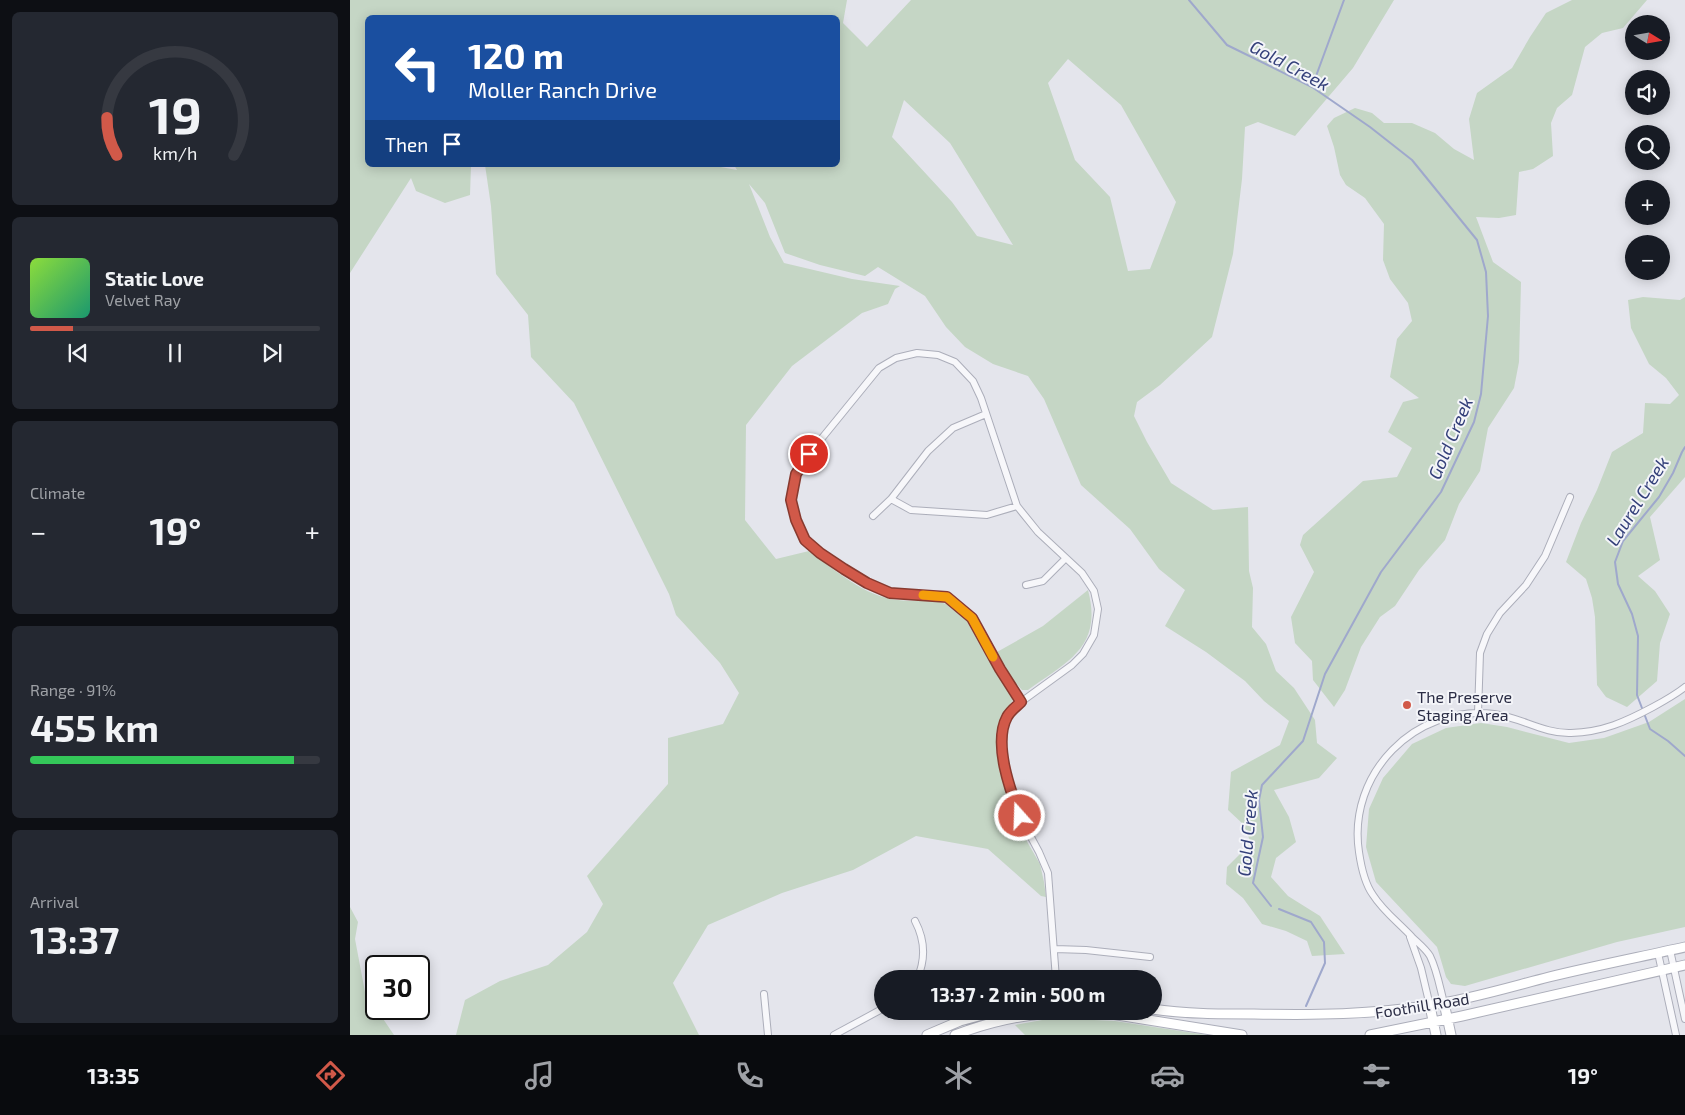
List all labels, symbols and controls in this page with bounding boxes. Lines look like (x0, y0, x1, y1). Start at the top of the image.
north arrow (1625, 15, 1670, 60)
map controls (1625, 15, 1670, 280)
text: 120 m (468, 34, 564, 76)
icon: left (385, 35, 450, 100)
water label: Gold Creek (1246, 35, 1334, 95)
button: sound (1625, 70, 1670, 115)
text: Moller Ranch Drive (468, 76, 657, 102)
text: 19 (148, 82, 202, 144)
button: search (1625, 125, 1670, 170)
icon: arrive (438, 130, 466, 158)
text: Then (385, 133, 428, 156)
text: km/h (153, 142, 197, 164)
button: + (1625, 180, 1670, 225)
button: − (1625, 235, 1670, 280)
text: Static Love (105, 267, 204, 290)
text: Velvet Ray (105, 290, 181, 309)
icon: previous (64, 339, 92, 367)
icon: pause (161, 339, 189, 367)
icon: next (258, 339, 286, 367)
water label: Gold Creek (1423, 394, 1477, 482)
pin (788, 433, 830, 475)
icon: arrive (795, 440, 823, 468)
water label: Laurel Creek (1601, 452, 1673, 550)
text: Climate (30, 483, 85, 502)
text: 19° (150, 507, 201, 553)
text: − (30, 514, 46, 548)
text: + (305, 514, 320, 548)
text: Range · 91% (30, 680, 116, 699)
place label: The Preserve Staging Area (1417, 687, 1512, 724)
marker: The Preserve Staging Area (1401, 699, 1413, 711)
text: 455 km (30, 704, 159, 750)
position arrow (993, 789, 1045, 841)
water label: Gold Creek (1232, 789, 1262, 877)
text: Arrival (30, 892, 79, 911)
text: 13:37 (30, 916, 119, 962)
speed limit sign: 30 (365, 955, 430, 1020)
text: 13:37 · 2 min · 500 m (931, 983, 1105, 1006)
street label: Foothill Road (1373, 988, 1471, 1022)
icon: directions (313, 1058, 348, 1093)
icon: music (522, 1058, 557, 1093)
icon: phone (732, 1058, 767, 1093)
icon: climate (941, 1058, 976, 1093)
icon: car (1150, 1058, 1185, 1093)
icon: filters (1359, 1058, 1394, 1093)
text: 13:35 (87, 1062, 139, 1088)
text: 19° (1568, 1062, 1598, 1088)

